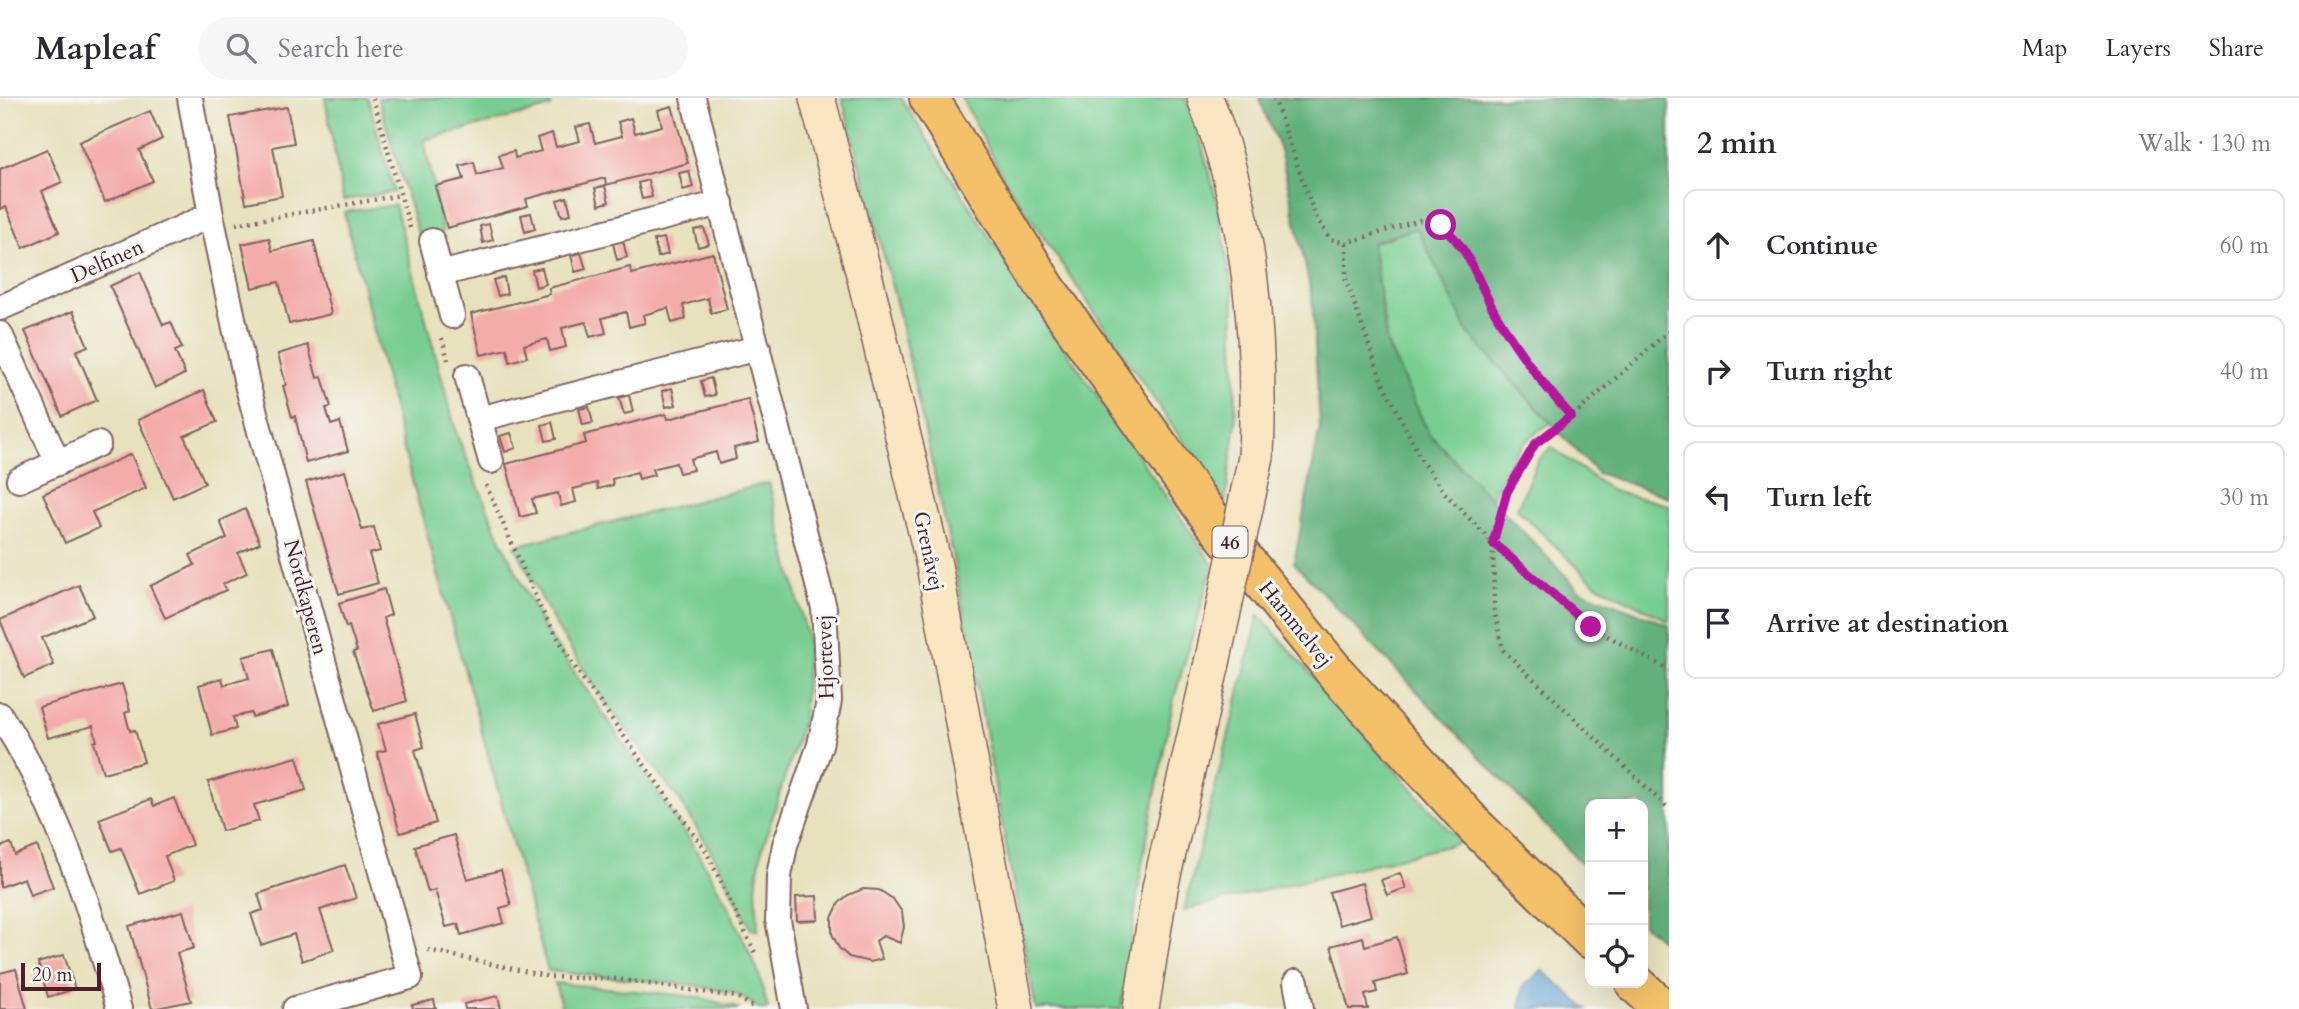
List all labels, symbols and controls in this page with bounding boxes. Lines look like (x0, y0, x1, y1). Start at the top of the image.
search box (198, 17, 688, 80)
text: Mapleaf (35, 26, 156, 71)
icon: search (222, 29, 260, 67)
text: Search here (278, 31, 404, 66)
text: Map (2022, 32, 2068, 65)
text: Layers (2106, 32, 2171, 65)
text: Share (2209, 32, 2264, 65)
text: 2 min (1697, 123, 1777, 164)
text: Walk · 130 m (2138, 128, 2271, 159)
route start (1425, 209, 1456, 240)
icon: ahead (1699, 226, 1737, 264)
text: Continue (1766, 228, 1878, 263)
text: 60 m (2220, 230, 2269, 261)
street label: Delfinen (66, 232, 148, 290)
icon: right (1699, 352, 1737, 390)
text: Turn right (1766, 354, 1893, 389)
text: 40 m (2220, 356, 2269, 387)
icon: left (1699, 478, 1737, 516)
text: Turn left (1766, 480, 1871, 515)
text: 30 m (2220, 482, 2269, 513)
street label: Grenåvej (906, 509, 951, 594)
road number: 46 (1212, 526, 1248, 558)
street label: Nordkaperen (276, 536, 335, 658)
street label: Hammelvej (1252, 575, 1339, 674)
icon: arrive (1699, 604, 1737, 642)
text: Arrive at destination (1766, 606, 2009, 641)
route end (1575, 611, 1606, 642)
street label: Hjortevej (810, 614, 841, 700)
map controls (1585, 799, 1648, 988)
button: + (1585, 799, 1648, 862)
button: − (1585, 862, 1648, 925)
button: locate (1585, 925, 1648, 988)
scale bar (21, 960, 102, 992)
text: 20 m (32, 962, 73, 988)

